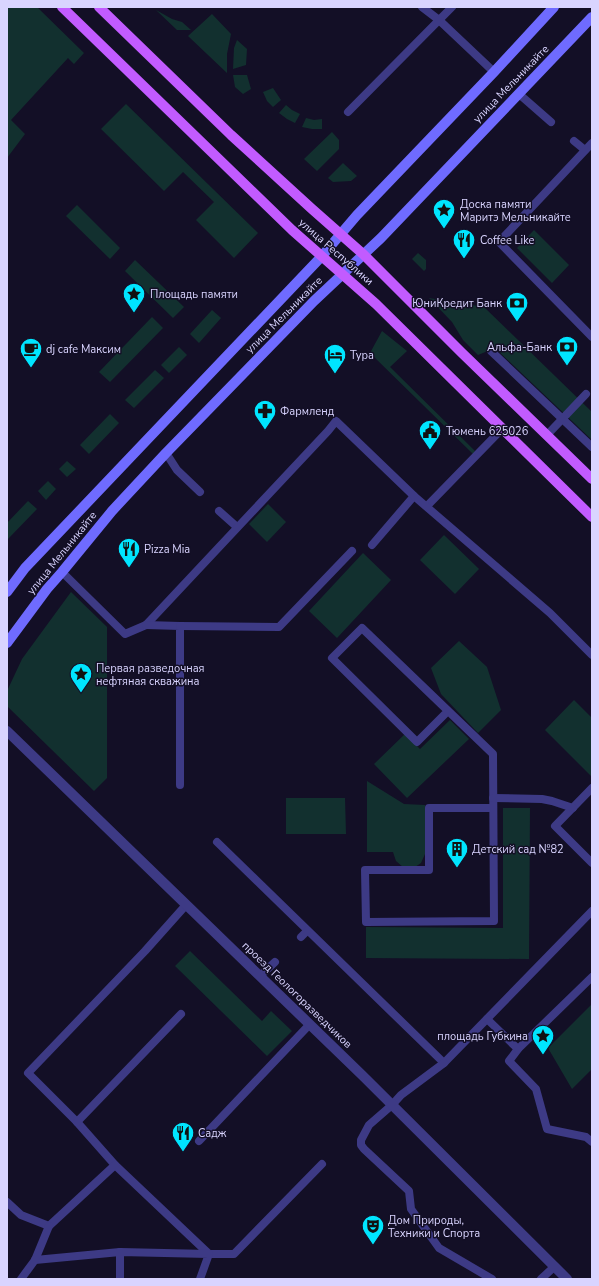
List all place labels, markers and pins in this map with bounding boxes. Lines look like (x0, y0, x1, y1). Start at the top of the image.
place icon: Доска памяти Маритэ Мельникайте (431, 197, 457, 230)
place label: Доска памяти Маритэ Мельникайте (460, 197, 571, 225)
restaurant icon: Coffee Like (451, 227, 477, 260)
place label: Coffee Like (480, 233, 534, 248)
place icon: Площадь памяти (121, 281, 147, 314)
place label: Площадь памяти (150, 287, 238, 302)
bank icon: ЮниКредит Банк (504, 290, 530, 323)
place label: ЮниКредит Банк (412, 296, 502, 311)
bank icon: Альфа-Банк (554, 334, 580, 367)
cafe icon: dj cafe Максим (18, 336, 44, 369)
place label: Альфа-Банк (487, 340, 552, 355)
place label: dj cafe Максим (46, 342, 121, 357)
hotel icon: Тура (322, 342, 348, 375)
place label: Тура (350, 348, 374, 363)
pharmacy icon: Фармленд (252, 398, 278, 431)
place label: Фармленд (280, 404, 335, 419)
public building icon: Тюмень 625026 (417, 418, 443, 451)
place label: Тюмень 625026 (446, 424, 529, 439)
restaurant icon: Pizza Mia (116, 536, 142, 569)
place label: Pizza Mia (144, 542, 190, 557)
place icon: Первая разведочная нефтяная скважина (68, 661, 94, 694)
place label: Первая разведочная нефтяная скважина (96, 661, 205, 689)
building icon: Детский сад №82 (444, 836, 470, 869)
place label: Детский сад №82 (472, 842, 564, 857)
place icon: площадь Губкина (530, 1023, 556, 1056)
place label: площадь Губкина (437, 1029, 528, 1044)
restaurant icon: Садж (170, 1120, 196, 1153)
place label: Садж (198, 1126, 227, 1141)
theatre icon: Дом Природы, Техники и Спорта (360, 1213, 386, 1246)
place label: Дом Природы, Техники и Спорта (388, 1213, 480, 1241)

